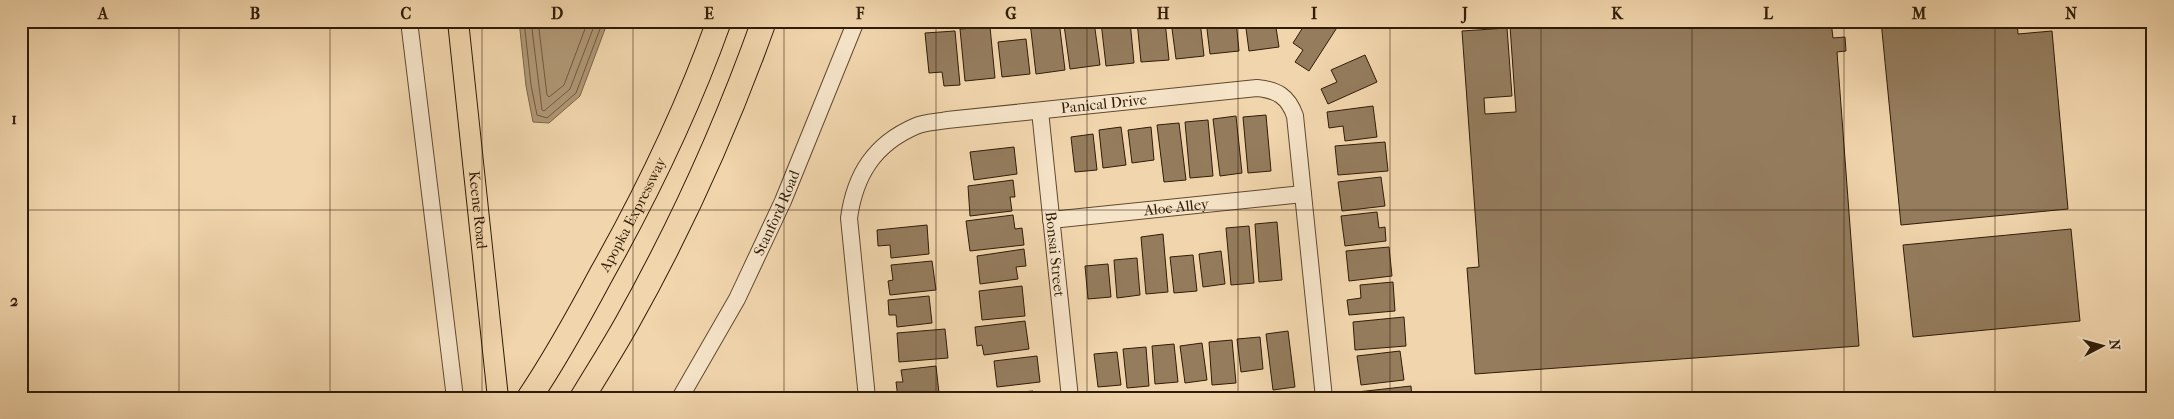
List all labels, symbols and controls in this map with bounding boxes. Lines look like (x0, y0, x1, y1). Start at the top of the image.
text: A (97, 4, 109, 23)
text: B (250, 4, 260, 23)
text: C (401, 4, 412, 23)
text: D (551, 4, 563, 23)
text: E (704, 4, 714, 23)
text: F (855, 4, 865, 23)
text: G (1005, 4, 1017, 23)
text: H (1157, 4, 1170, 23)
text: I (1311, 4, 1318, 23)
text: J (1460, 4, 1468, 24)
text: K (1611, 4, 1624, 23)
text: L (1763, 4, 1773, 23)
text: M (1911, 4, 1927, 23)
text: N (2065, 4, 2078, 23)
street label: Panical Drive (1060, 90, 1148, 117)
text: 1 (11, 109, 17, 128)
street label: Apopka Expressway (595, 153, 670, 276)
street label: Stanford Road (750, 167, 804, 259)
street label: Keene Road (465, 170, 491, 251)
street label: Aloe Alley (1142, 195, 1211, 219)
street label: Bonsai Street (1042, 211, 1068, 298)
text: 2 (10, 291, 18, 310)
north arrow (2076, 322, 2126, 372)
text: N (2105, 339, 2123, 351)

